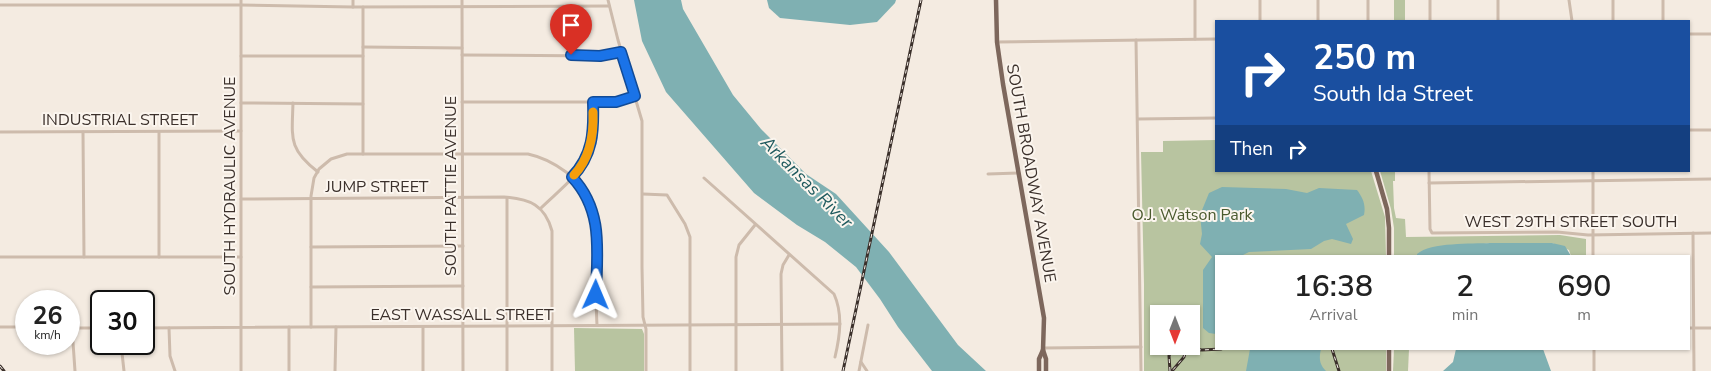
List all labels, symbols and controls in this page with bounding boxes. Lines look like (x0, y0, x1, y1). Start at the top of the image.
pin (550, 4, 592, 55)
icon: arrive (557, 11, 585, 39)
text: 250 m (1313, 34, 1416, 81)
icon: right (1230, 40, 1295, 105)
street label: SOUTH BROADWAY AVENUE (1001, 62, 1061, 284)
street label: SOUTH HYDRAULIC AVENUE (219, 77, 241, 295)
text: South Ida Street (1313, 79, 1473, 109)
street label: SOUTH PATTIE AVENUE (440, 96, 462, 276)
street label: INDUSTRIAL STREET (42, 109, 198, 131)
water label: Arkansas River (755, 130, 859, 234)
icon: right (1283, 135, 1311, 163)
text: Then (1230, 136, 1273, 162)
street label: JUMP STREET (325, 176, 429, 198)
park label: O.J. Watson Park (1131, 204, 1254, 226)
street label: WEST 29TH STREET SOUTH (1465, 211, 1677, 233)
text: 16:38 (1294, 266, 1373, 307)
text: 2 (1456, 266, 1474, 307)
text: 690 (1557, 266, 1611, 307)
position arrow (569, 268, 621, 320)
speed limit sign: 30 (90, 290, 155, 355)
text: 26 (32, 299, 63, 333)
street label: EAST WASSALL STREET (370, 304, 554, 326)
text: Arrival (1309, 304, 1357, 326)
text: min (1452, 304, 1478, 326)
text: m (1577, 304, 1591, 326)
north arrow (1150, 305, 1200, 355)
map controls (1150, 305, 1200, 355)
text: km/h (34, 327, 61, 343)

